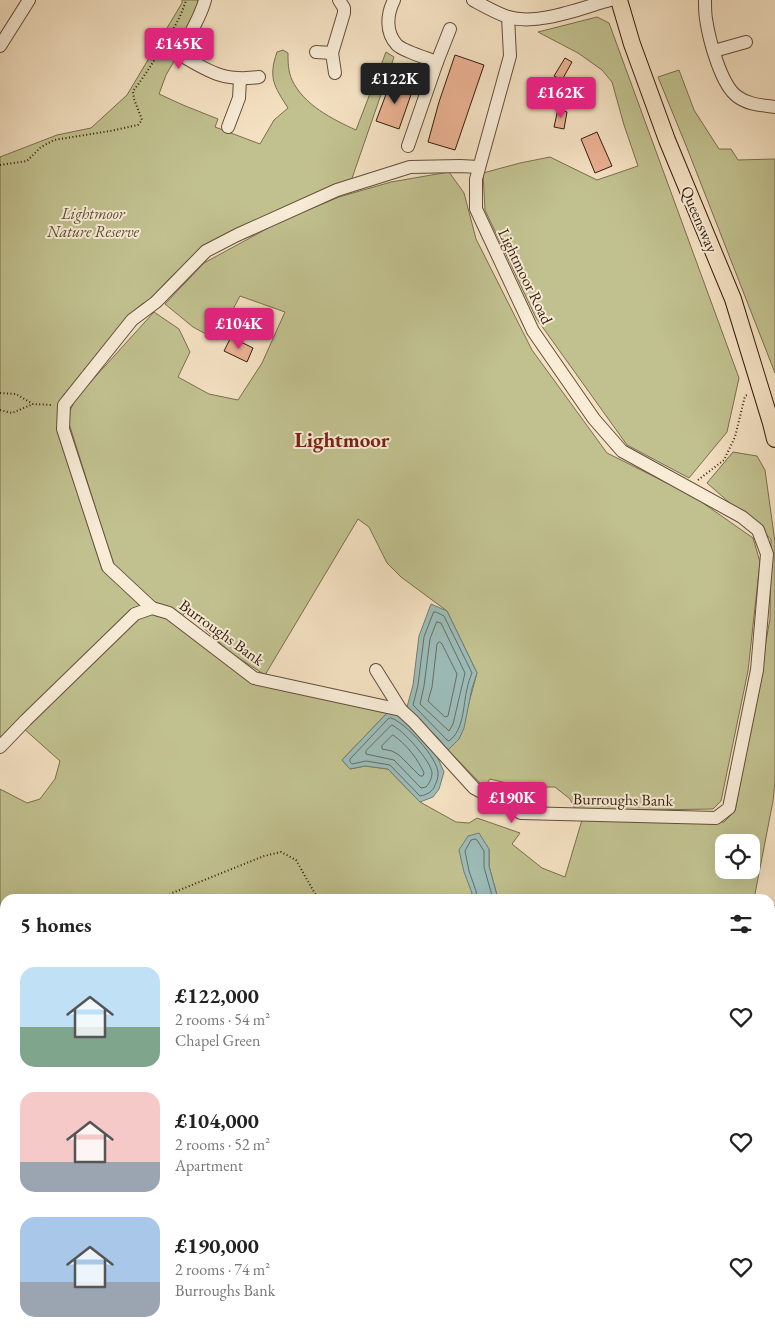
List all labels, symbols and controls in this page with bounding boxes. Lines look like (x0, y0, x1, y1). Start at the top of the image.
pin: £145K (144, 28, 214, 70)
text: £145K (156, 33, 202, 54)
pin: £122K (360, 62, 430, 105)
text: £122K (372, 68, 418, 89)
pin: £162K (526, 76, 596, 119)
text: £162K (538, 82, 584, 103)
street label: Queensway (676, 183, 723, 257)
park label: Lightmoor Nature Reserve (46, 203, 139, 242)
street label: Lightmoor Road (493, 225, 558, 328)
pin: £104K (204, 308, 274, 350)
text: £104K (216, 313, 262, 334)
district label: Lightmoor (294, 426, 390, 453)
street label: Burroughs Bank (175, 594, 269, 671)
pin: £190K (477, 782, 547, 824)
text: £190K (489, 787, 535, 808)
street label: Burroughs Bank (573, 788, 674, 811)
map controls (715, 834, 760, 879)
button: locate (715, 834, 760, 879)
icon: filters (727, 910, 755, 938)
text: 5 homes (20, 911, 92, 938)
text: £122,000 (175, 982, 259, 1009)
icon: home (60, 987, 120, 1047)
icon: heart (727, 1003, 755, 1031)
text: 2 rooms · 54 m² (175, 1009, 270, 1030)
text: Chapel Green (175, 1030, 260, 1051)
text: £104,000 (175, 1107, 259, 1134)
icon: home (60, 1112, 120, 1172)
icon: heart (727, 1128, 755, 1156)
text: 2 rooms · 52 m² (175, 1134, 270, 1155)
text: Apartment (175, 1155, 243, 1176)
text: £190,000 (175, 1232, 259, 1259)
icon: home (60, 1237, 120, 1297)
icon: heart (727, 1253, 755, 1281)
text: 2 rooms · 74 m² (175, 1259, 270, 1280)
text: Burroughs Bank (175, 1280, 275, 1301)

